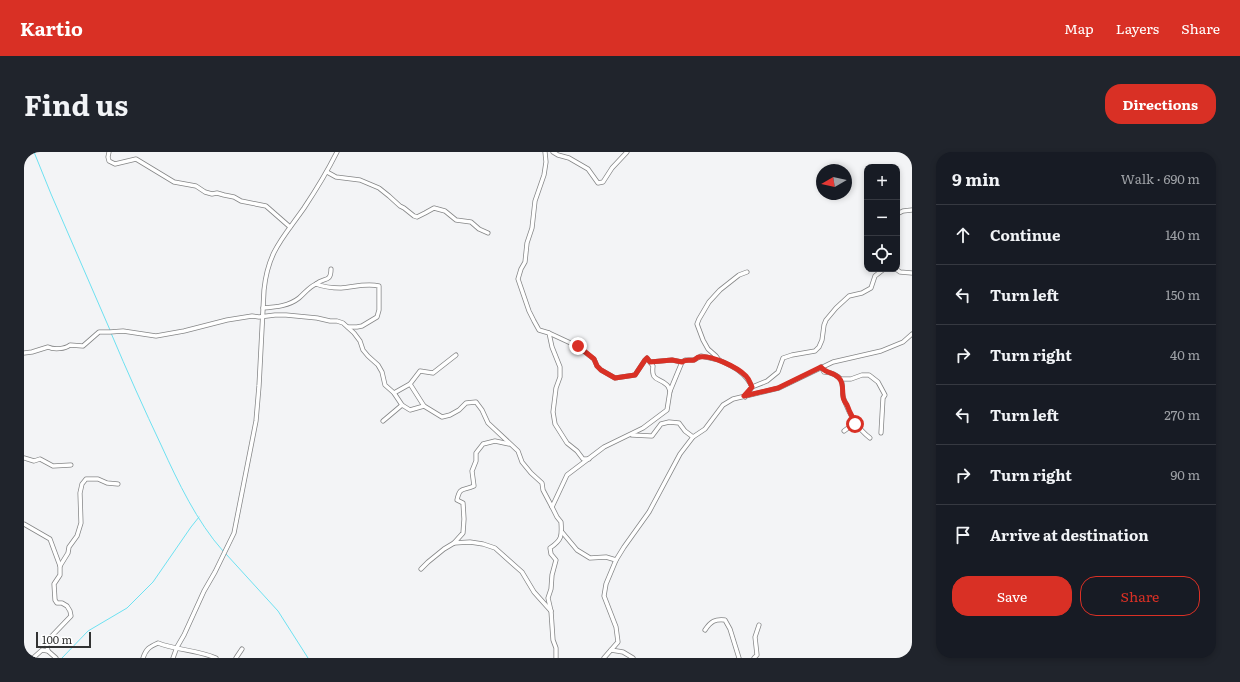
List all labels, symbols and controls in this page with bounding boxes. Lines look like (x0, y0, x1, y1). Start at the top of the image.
text: Kartio (20, 14, 83, 42)
text: Map (1064, 18, 1094, 38)
text: Layers (1116, 18, 1159, 38)
text: Share (1181, 18, 1220, 38)
text: Find us (24, 83, 128, 125)
button: Directions (1105, 84, 1216, 124)
north arrow (816, 164, 852, 200)
map controls (864, 164, 900, 272)
button: + (864, 164, 900, 200)
text: 9 min (952, 166, 1000, 191)
text: Walk · 690 m (1121, 169, 1200, 188)
button: − (864, 200, 900, 236)
text: Continue (990, 223, 1060, 246)
icon: ahead (952, 224, 974, 246)
text: 140 m (1165, 225, 1200, 244)
button: locate (864, 236, 900, 272)
text: Turn left (990, 283, 1059, 306)
icon: left (952, 284, 974, 306)
text: 150 m (1165, 285, 1200, 304)
route end (569, 337, 587, 355)
text: Turn right (990, 343, 1072, 366)
icon: right (952, 344, 974, 366)
text: 40 m (1170, 345, 1200, 364)
text: Turn left (990, 403, 1059, 426)
icon: left (952, 404, 974, 426)
text: 270 m (1164, 405, 1200, 424)
route start (846, 415, 864, 433)
text: Turn right (990, 463, 1072, 486)
icon: right (952, 464, 974, 486)
text: 90 m (1170, 465, 1200, 484)
text: Arrive at destination (990, 523, 1149, 546)
icon: arrive (952, 524, 974, 546)
button: Save (952, 576, 1072, 616)
button: Share (1080, 576, 1200, 616)
scale bar (36, 630, 91, 649)
text: 100 m (42, 631, 72, 647)

